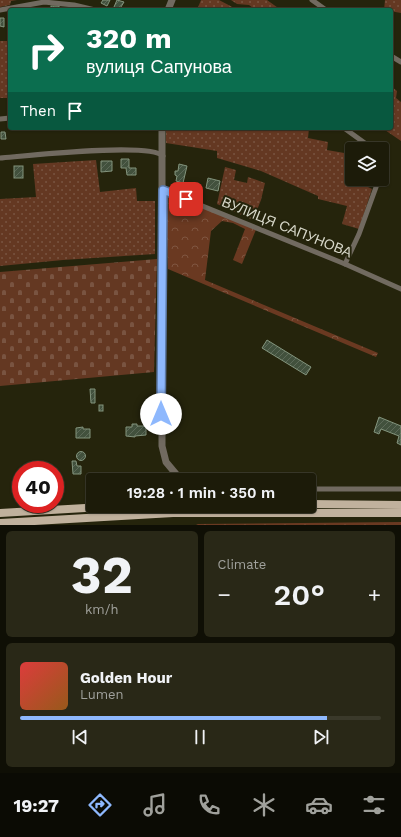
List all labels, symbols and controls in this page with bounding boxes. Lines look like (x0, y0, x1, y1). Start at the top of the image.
text: 320 m (86, 22, 172, 55)
icon: right (20, 24, 72, 76)
text: вулиця Сапунова (86, 56, 232, 77)
icon: arrive (64, 100, 86, 122)
text: Then (20, 102, 56, 120)
map controls (345, 142, 389, 186)
button: layers (345, 142, 389, 186)
pin (169, 182, 203, 216)
icon: arrive (175, 188, 197, 210)
street label: ВУЛИЦЯ САПУНОВА (220, 194, 355, 261)
position arrow (140, 393, 182, 435)
speed limit sign: 40 (12, 461, 64, 513)
text: 19:28 · 1 min · 350 m (127, 484, 275, 502)
text: 32 (71, 545, 133, 606)
text: Climate (218, 557, 266, 572)
text: 20° (274, 577, 325, 612)
text: − (218, 582, 231, 607)
text: + (368, 582, 381, 607)
text: km/h (85, 602, 119, 617)
text: Golden Hour (80, 669, 172, 687)
text: Lumen (80, 687, 124, 702)
icon: previous (69, 726, 91, 748)
icon: pause (189, 726, 211, 748)
icon: next (310, 726, 332, 748)
icon: directions (86, 791, 114, 819)
icon: music (141, 791, 169, 819)
icon: phone (195, 791, 223, 819)
icon: climate (250, 791, 278, 819)
icon: car (305, 791, 333, 819)
icon: filters (360, 791, 388, 819)
text: 19:27 (13, 795, 59, 816)

